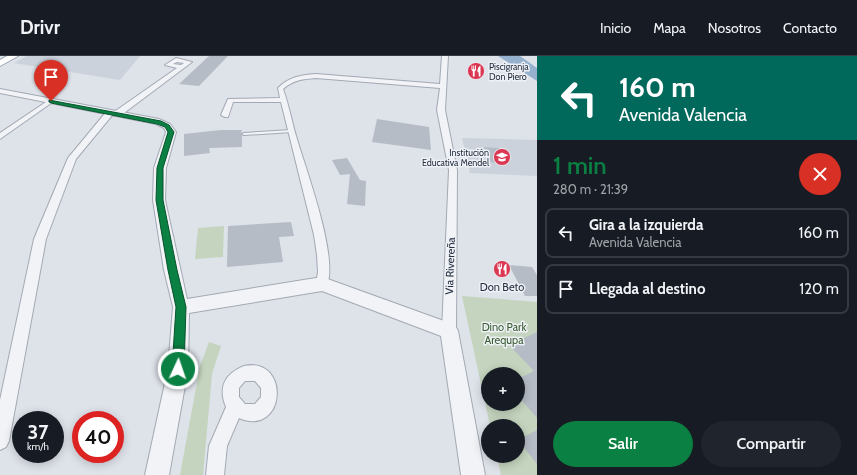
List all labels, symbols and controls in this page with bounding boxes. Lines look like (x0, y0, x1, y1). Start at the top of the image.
text: Drivr (20, 16, 60, 39)
text: Inicio (600, 19, 631, 37)
text: Mapa (653, 19, 686, 37)
text: Nosotros (708, 19, 761, 37)
text: Contacto (783, 19, 837, 37)
pin (34, 60, 68, 101)
restaurant icon: Piscigranja Don Piero (466, 61, 486, 81)
place label: Piscigranja Don Piero (489, 61, 529, 82)
icon: arrive (40, 66, 62, 88)
text: 160 m (619, 70, 695, 104)
icon: left (553, 72, 605, 124)
text: Avenida Valencia (619, 104, 747, 126)
place label: Institución Educativa Mendel (422, 147, 490, 168)
school or university icon: Institución Educativa Mendel (492, 147, 512, 167)
text: 1 min (553, 151, 607, 180)
button: close (799, 153, 841, 195)
text: 280 m · 21:39 (553, 181, 628, 197)
text: Gira a la izquierda (589, 216, 703, 234)
icon: left (555, 222, 577, 244)
text: 160 m (799, 224, 839, 242)
text: Avenida Valencia (589, 234, 681, 250)
street label: Via Rivereña (442, 236, 458, 295)
restaurant icon: Don Beto (492, 259, 512, 279)
icon: arrive (555, 278, 577, 300)
place label: Don Beto (480, 280, 524, 294)
text: Llegada al destino (589, 280, 705, 298)
text: 120 m (799, 280, 839, 298)
park label: Dino Park Arequpa (482, 320, 526, 347)
position arrow (157, 348, 199, 390)
map controls (481, 367, 525, 463)
button: + (481, 367, 525, 411)
speed limit sign: 40 (72, 411, 124, 463)
button: − (481, 419, 525, 463)
text: 37 (28, 420, 48, 444)
button: Salir (553, 421, 693, 467)
button: Compartir (701, 421, 841, 467)
text: km/h (27, 440, 49, 453)

